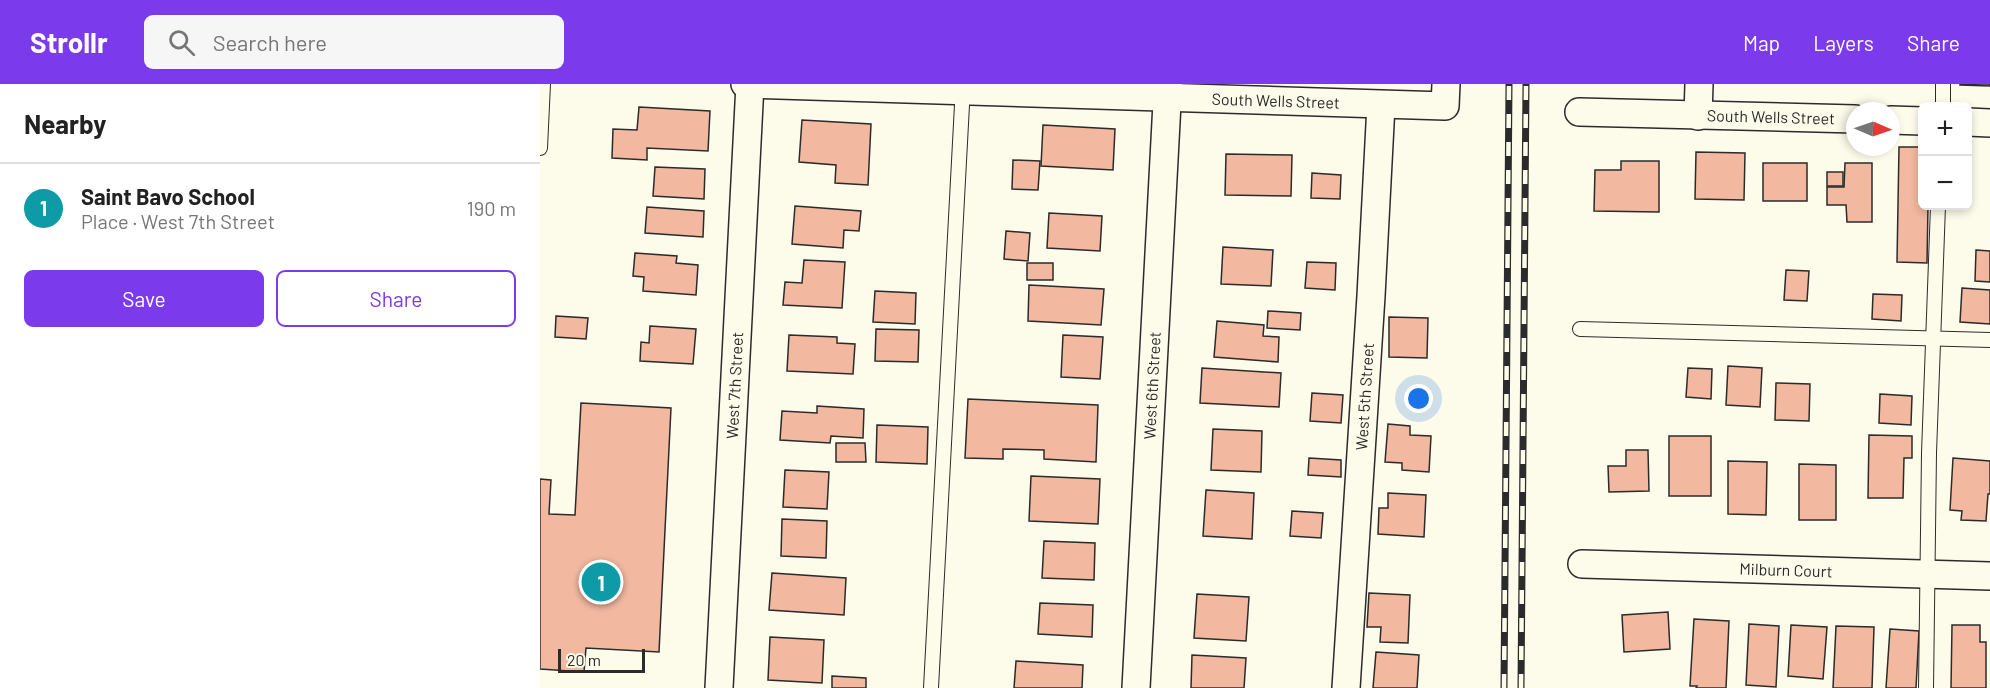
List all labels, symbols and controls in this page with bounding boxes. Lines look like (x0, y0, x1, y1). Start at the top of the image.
search box (144, 15, 564, 69)
text: Strollr (30, 25, 108, 59)
icon: search (165, 26, 198, 59)
text: Search here (213, 29, 327, 55)
text: Map (1743, 30, 1780, 55)
text: Layers (1813, 30, 1874, 55)
text: Share (1907, 30, 1960, 55)
street label: South Wells Street (1211, 89, 1340, 112)
north arrow (1846, 102, 1900, 156)
map controls (1918, 102, 1972, 210)
button: + (1918, 102, 1972, 156)
street label: South Wells Street (1707, 105, 1835, 127)
text: Nearby (24, 108, 106, 139)
button: − (1918, 156, 1972, 210)
text: Saint Bavo School (81, 183, 255, 209)
text: 1 (40, 196, 47, 220)
text: 190 m (467, 196, 516, 220)
text: Place · West 7th Street (81, 209, 275, 233)
button: Save (24, 270, 264, 327)
button: Share (276, 270, 516, 327)
street label: West 7th Street (722, 331, 746, 439)
street label: West 6th Street (1139, 331, 1164, 440)
street label: West 5th Street (1351, 342, 1377, 451)
your location (1404, 384, 1433, 413)
street label: Milburn Court (1739, 559, 1833, 580)
pin: 1 (582, 560, 620, 604)
scale bar (558, 646, 645, 674)
text: 20 m (567, 650, 601, 669)

